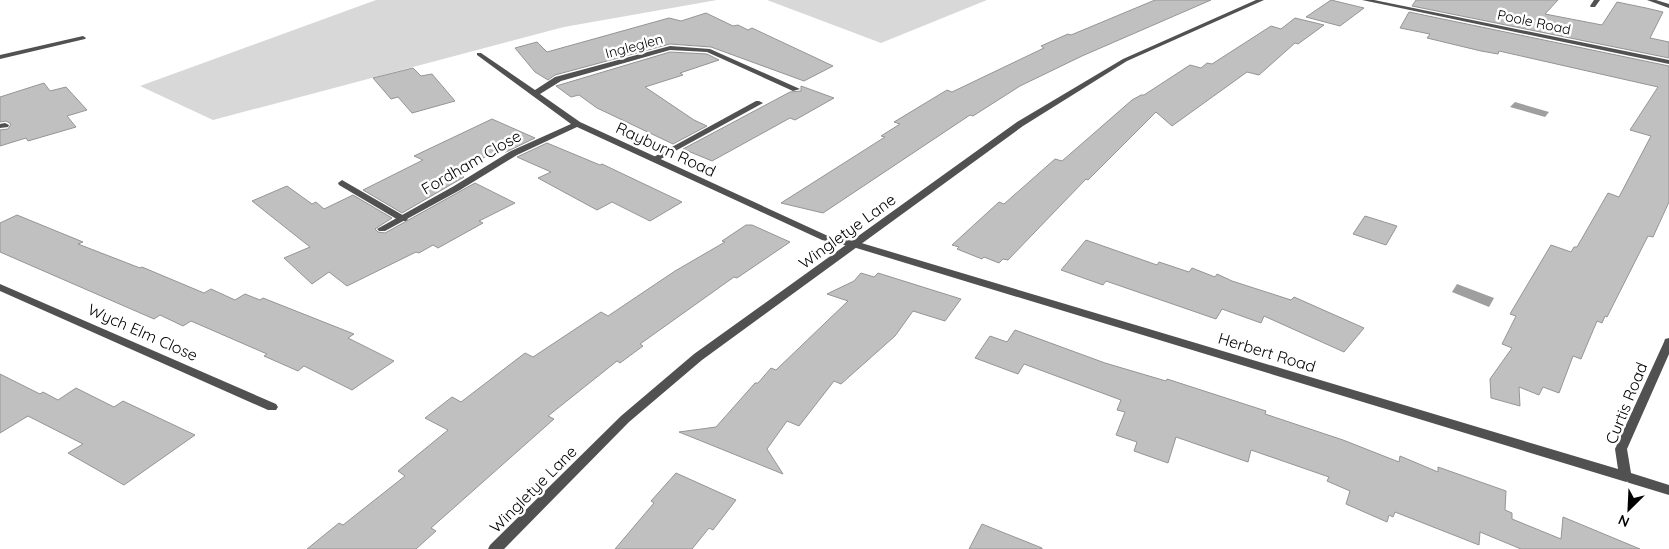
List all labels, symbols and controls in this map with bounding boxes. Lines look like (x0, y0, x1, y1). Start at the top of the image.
street label: Poole Road (1496, 5, 1572, 39)
street label: Ingleglen (603, 30, 665, 62)
street label: Rayburn Road (613, 117, 719, 181)
street label: Fordham Close (418, 125, 524, 199)
street label: Wingletye Lane (795, 189, 899, 273)
street label: Wych Elm Close (85, 299, 201, 365)
street label: Herbert Road (1216, 328, 1318, 376)
street label: Curtis Road (1601, 359, 1651, 447)
street label: Wingletye Lane (485, 441, 581, 537)
north arrow (1604, 484, 1654, 534)
text: N (1615, 511, 1632, 531)

